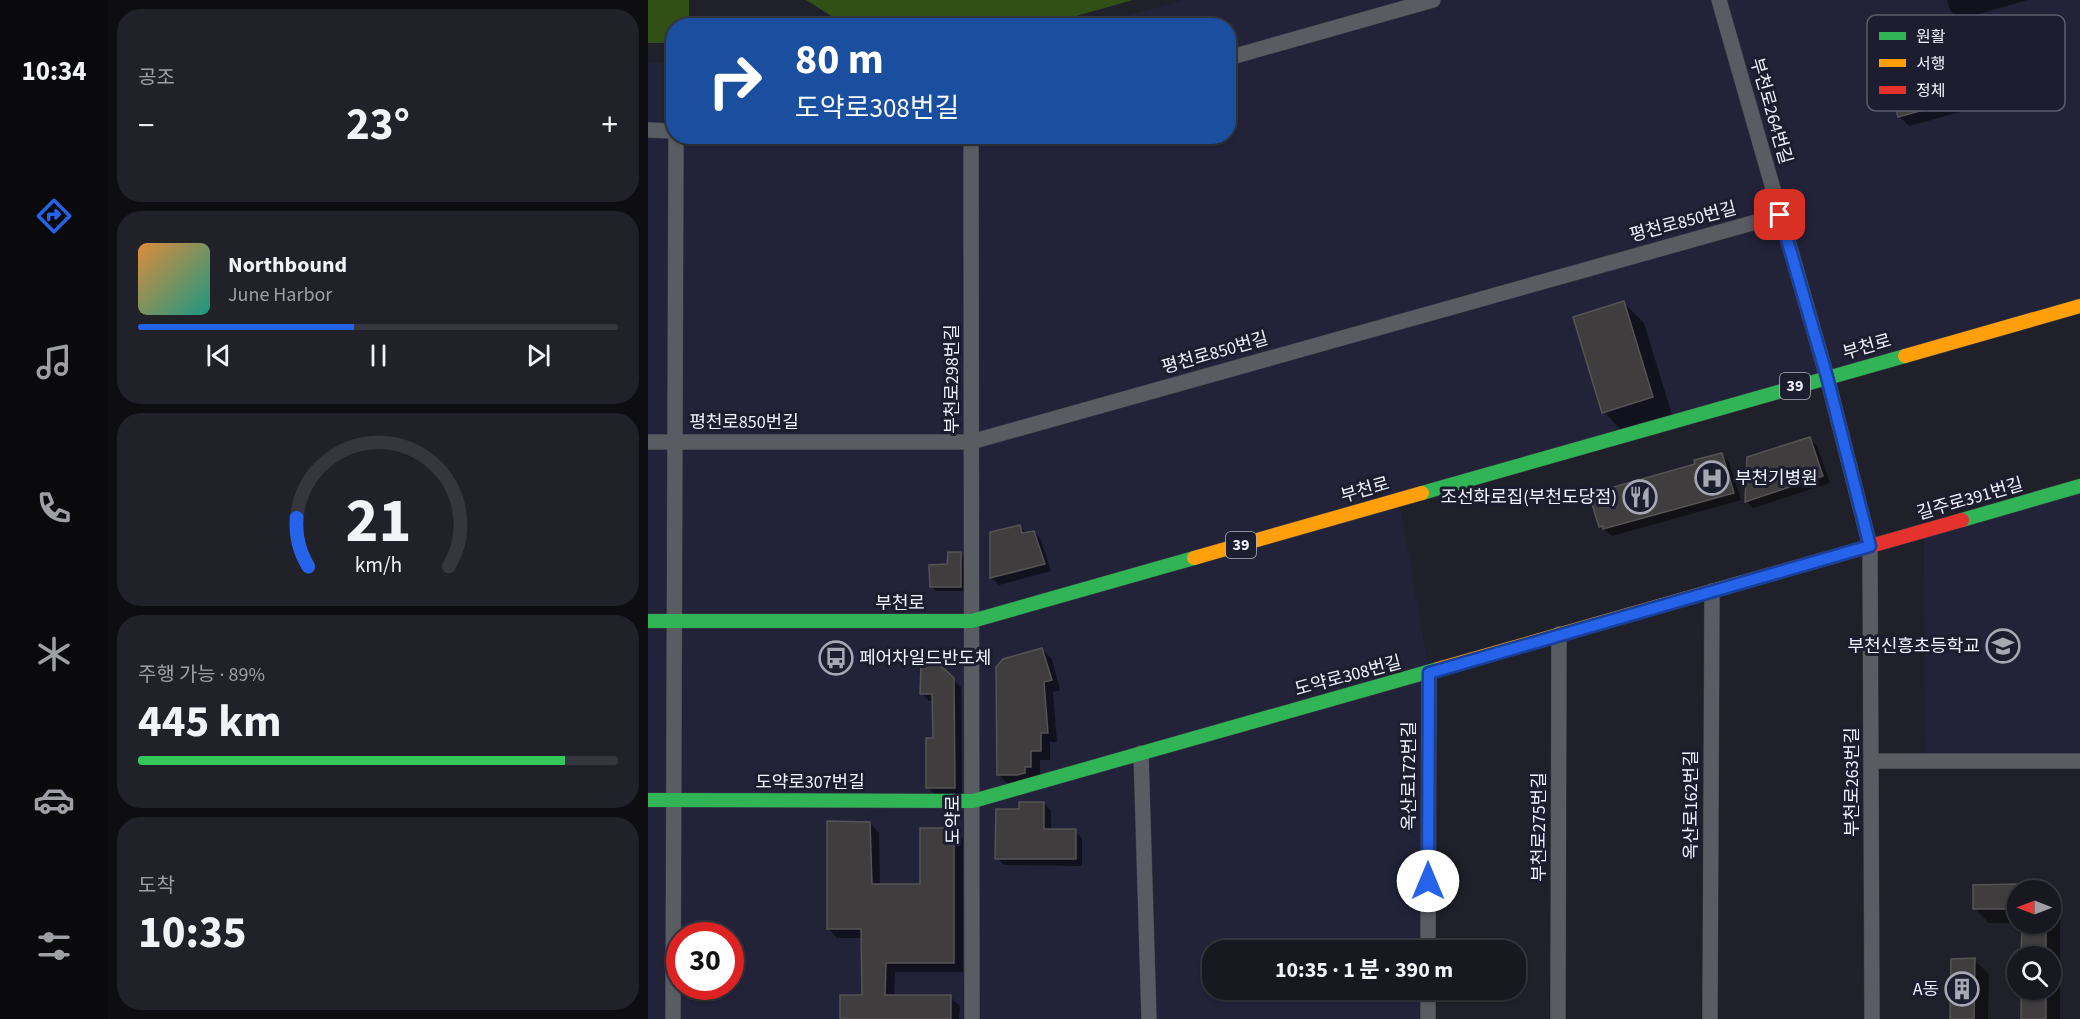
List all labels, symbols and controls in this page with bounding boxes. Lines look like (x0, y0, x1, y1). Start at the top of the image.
legend (1867, 15, 2065, 111)
text: 원활 (1916, 26, 1946, 48)
text: 80 m (795, 30, 884, 90)
icon: right (696, 42, 774, 120)
text: 10:34 (21, 52, 87, 91)
text: 서행 (1916, 53, 1945, 75)
street label: 부천로264번길 (1744, 55, 1798, 167)
text: 공조 (138, 64, 175, 92)
text: 정체 (1916, 80, 1945, 102)
text: 도약로308번길 (795, 89, 959, 128)
text: 23° (346, 93, 410, 157)
text: − (138, 102, 154, 149)
text: + (602, 102, 618, 149)
pin (1754, 189, 1805, 240)
icon: directions (33, 195, 75, 237)
street label: 평천로850번길 (1627, 196, 1739, 248)
icon: arrive (1763, 198, 1796, 231)
text: Northbound (228, 249, 347, 281)
text: June Harbor (228, 281, 332, 309)
street label: 부천로298번길 (940, 324, 965, 434)
street label: 평천로850번길 (1159, 326, 1271, 380)
street label: 부천로 (1840, 328, 1894, 366)
icon: previous (202, 339, 235, 372)
icon: pause (362, 339, 395, 372)
icon: next (522, 339, 555, 372)
icon: music (33, 341, 75, 383)
road number: 39 (1780, 373, 1810, 399)
street label: 평천로850번길 (689, 410, 799, 435)
hospital icon: 부천기병원 (1694, 460, 1730, 496)
place label: 부천기병원 (1735, 466, 1818, 491)
street label: 부천로 (1338, 471, 1392, 509)
street label: 길주로391번길 (1914, 472, 2026, 526)
text: 21 (345, 477, 411, 566)
restaurant icon: 조선화로집(부천도당점) (1622, 479, 1658, 515)
place label: 조선화로집(부천도당점) (1440, 485, 1617, 510)
icon: phone (33, 487, 75, 529)
road number: 39 (1226, 532, 1256, 558)
text: km/h (354, 550, 402, 581)
street label: 부천로 (875, 591, 925, 616)
school or university icon: 부천신흥초등학교 (1985, 628, 2021, 664)
icon: climate (33, 633, 75, 675)
place label: 부천신흥초등학교 (1848, 634, 1980, 659)
bus stop icon: 페어차일드반도체 (818, 640, 854, 676)
place label: 페어차일드반도체 (859, 646, 991, 671)
street label: 도약로308번길 (1292, 650, 1404, 702)
text: 주행 가능 · 89% (138, 661, 265, 689)
text: 445 km (138, 690, 282, 754)
street label: 옥산로172번길 (1397, 721, 1422, 831)
street label: 부천로263번길 (1840, 727, 1865, 837)
street label: 옥산로162번길 (1679, 750, 1704, 860)
street label: 도약로307번길 (755, 770, 865, 795)
street label: 부천로275번길 (1527, 772, 1552, 882)
icon: car (33, 779, 75, 821)
street label: 도약로 (941, 795, 966, 845)
position arrow (1396, 849, 1460, 913)
text: 도착 (138, 872, 175, 900)
north arrow (2007, 880, 2061, 934)
map controls (2007, 880, 2061, 1000)
text: 10:35 (138, 901, 247, 965)
speed limit sign: 30 (666, 922, 744, 1000)
icon: filters (33, 925, 75, 967)
button: search (2007, 946, 2061, 1000)
text: 10:35 · 1 분 · 390 m (1275, 954, 1453, 986)
building icon: A동 (1944, 971, 1980, 1007)
place label: A동 (1913, 977, 1939, 1002)

